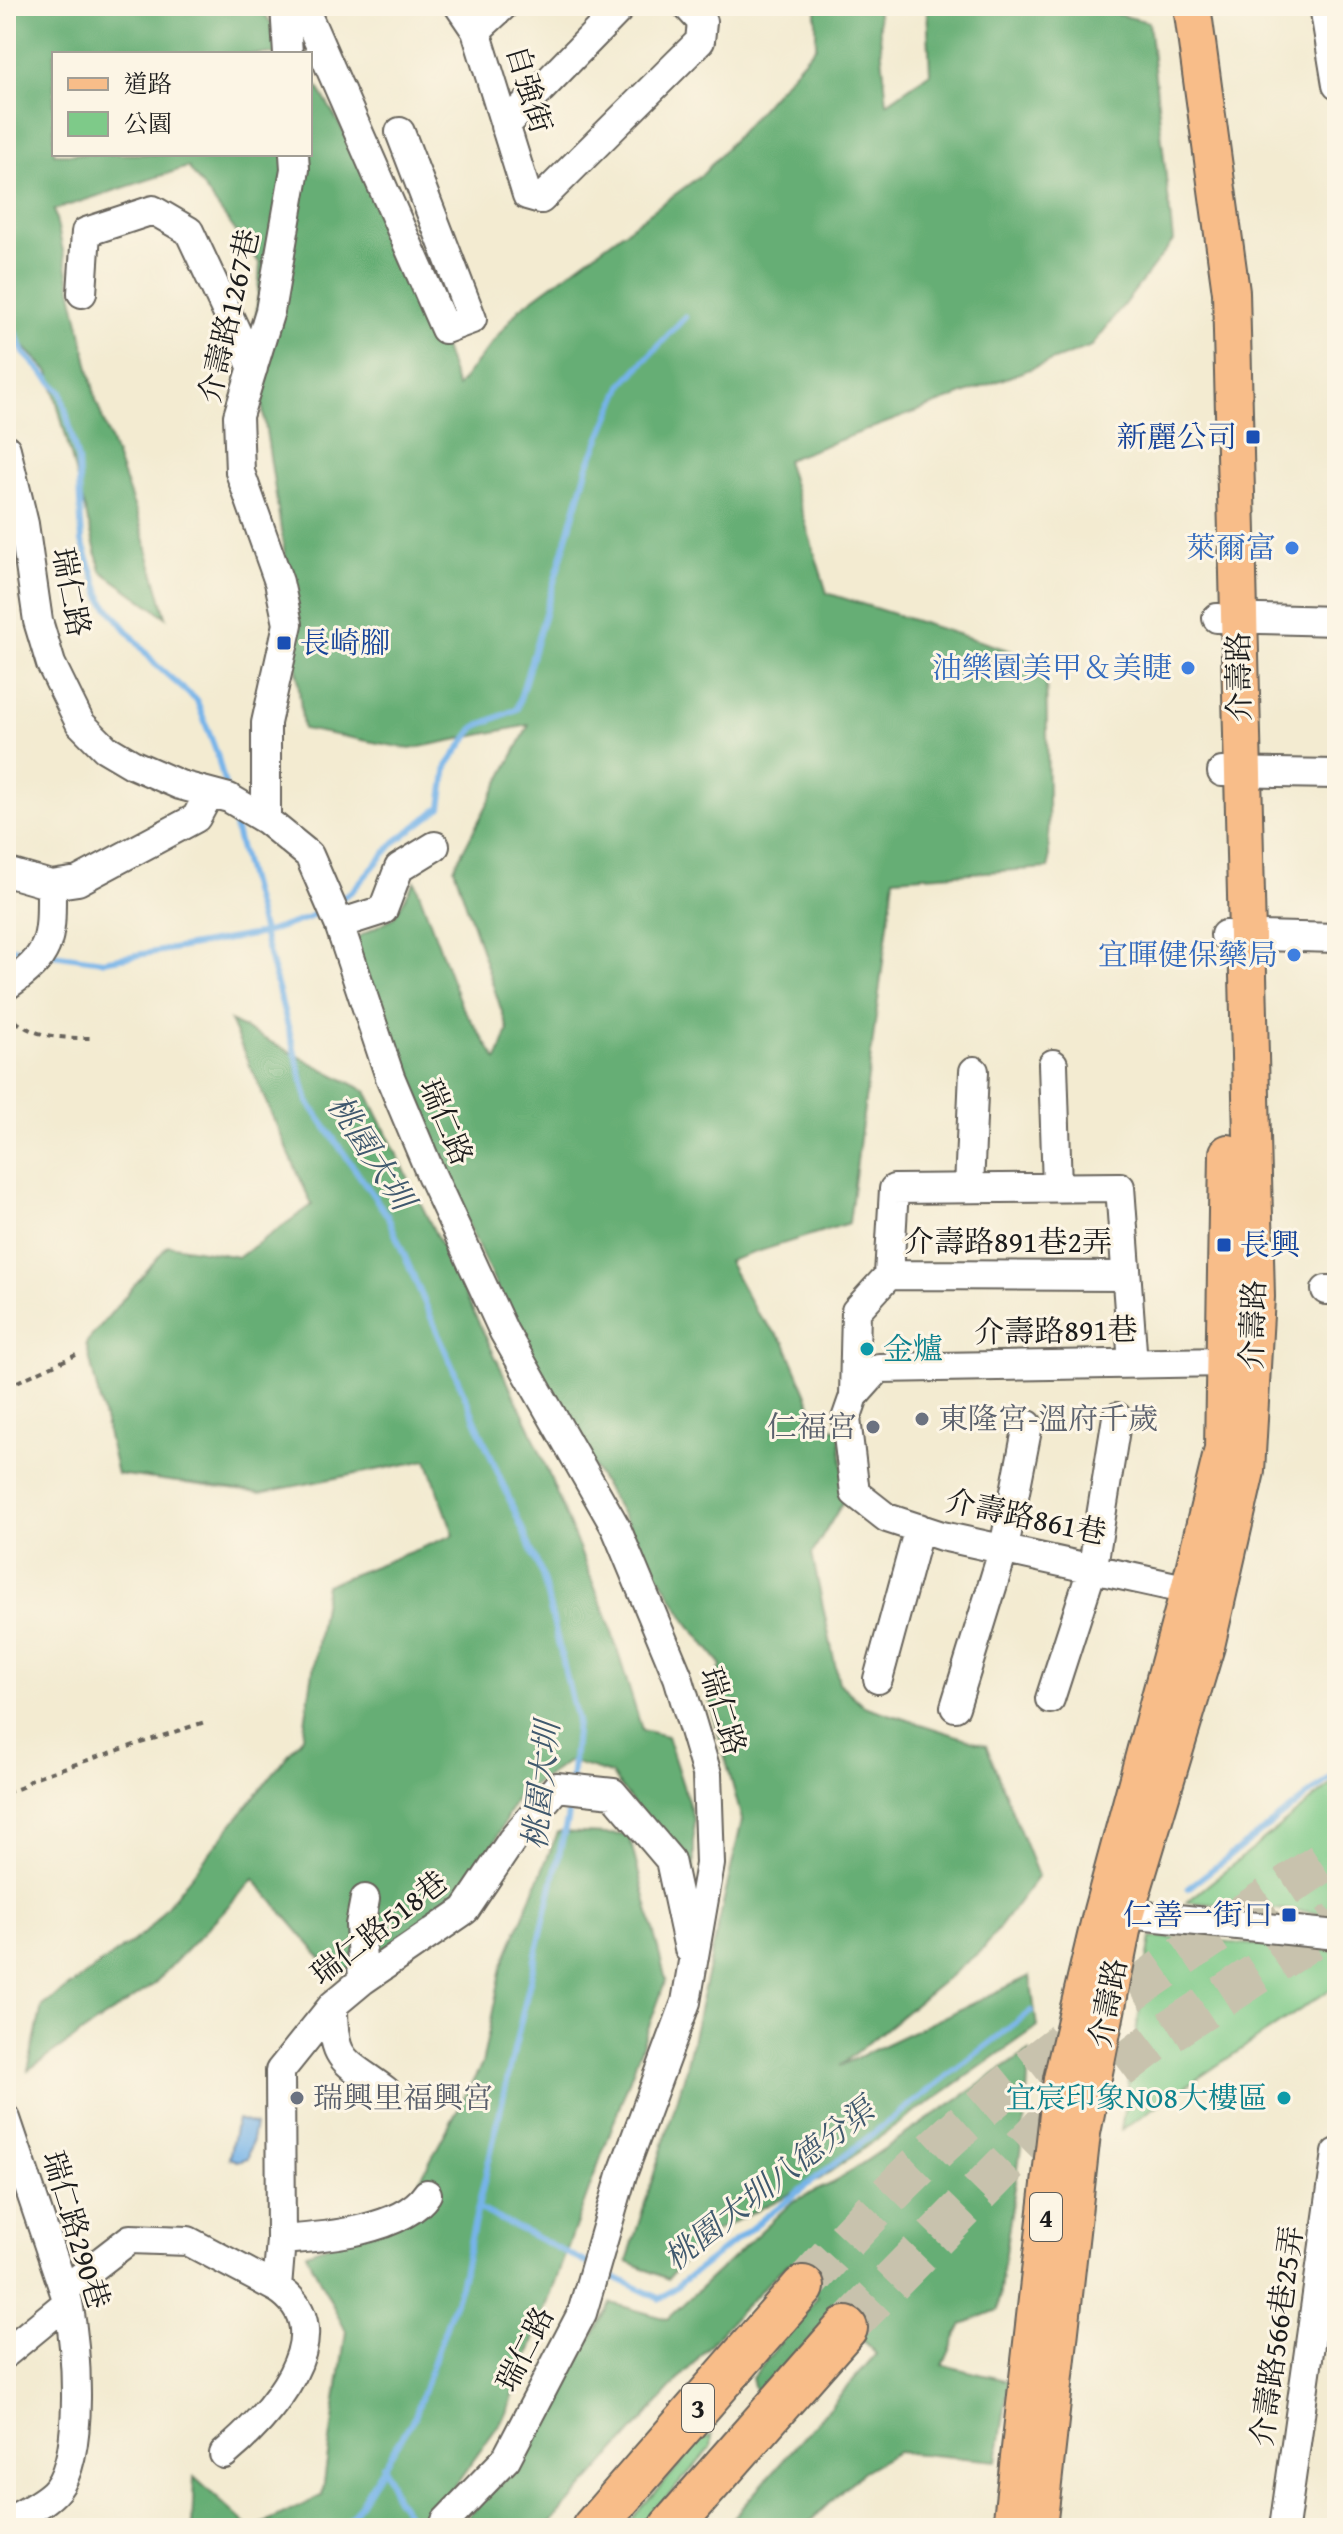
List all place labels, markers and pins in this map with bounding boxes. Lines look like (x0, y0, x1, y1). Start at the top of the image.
place label: 新麗公司 (1117, 414, 1237, 458)
marker: 新麗公司 (1244, 428, 1262, 446)
place label: 萊爾富 (1186, 525, 1276, 569)
marker: 萊爾富 (1283, 539, 1301, 557)
place label: 長崎腳 (300, 620, 390, 664)
marker: 長崎腳 (275, 634, 293, 652)
place label: 油樂園美甲＆美睫 (932, 645, 1172, 689)
marker: 油樂園美甲＆美睫 (1179, 659, 1197, 677)
place label: 宜暉健保藥局 (1098, 932, 1278, 976)
marker: 宜暉健保藥局 (1285, 946, 1303, 964)
place label: 長興 (1240, 1222, 1300, 1266)
marker: 長興 (1215, 1236, 1233, 1254)
place label: 金爐 (883, 1326, 943, 1370)
marker: 金爐 (858, 1340, 876, 1358)
place label: 東隆宮-溫府千歲 (938, 1396, 1158, 1440)
place label: 仁福宮 (767, 1404, 857, 1448)
marker: 東隆宮-溫府千歲 (913, 1410, 931, 1428)
marker: 仁福宮 (864, 1418, 882, 1436)
place label: 仁善一街口 (1123, 1892, 1273, 1936)
marker: 仁善一街口 (1280, 1906, 1298, 1924)
place label: 瑞興里福興宮 (313, 2075, 493, 2119)
place label: 宜宸印象NO8大樓區 (1006, 2075, 1268, 2119)
marker: 瑞興里福興宮 (288, 2089, 306, 2107)
marker: 宜宸印象NO8大樓區 (1275, 2089, 1293, 2107)

